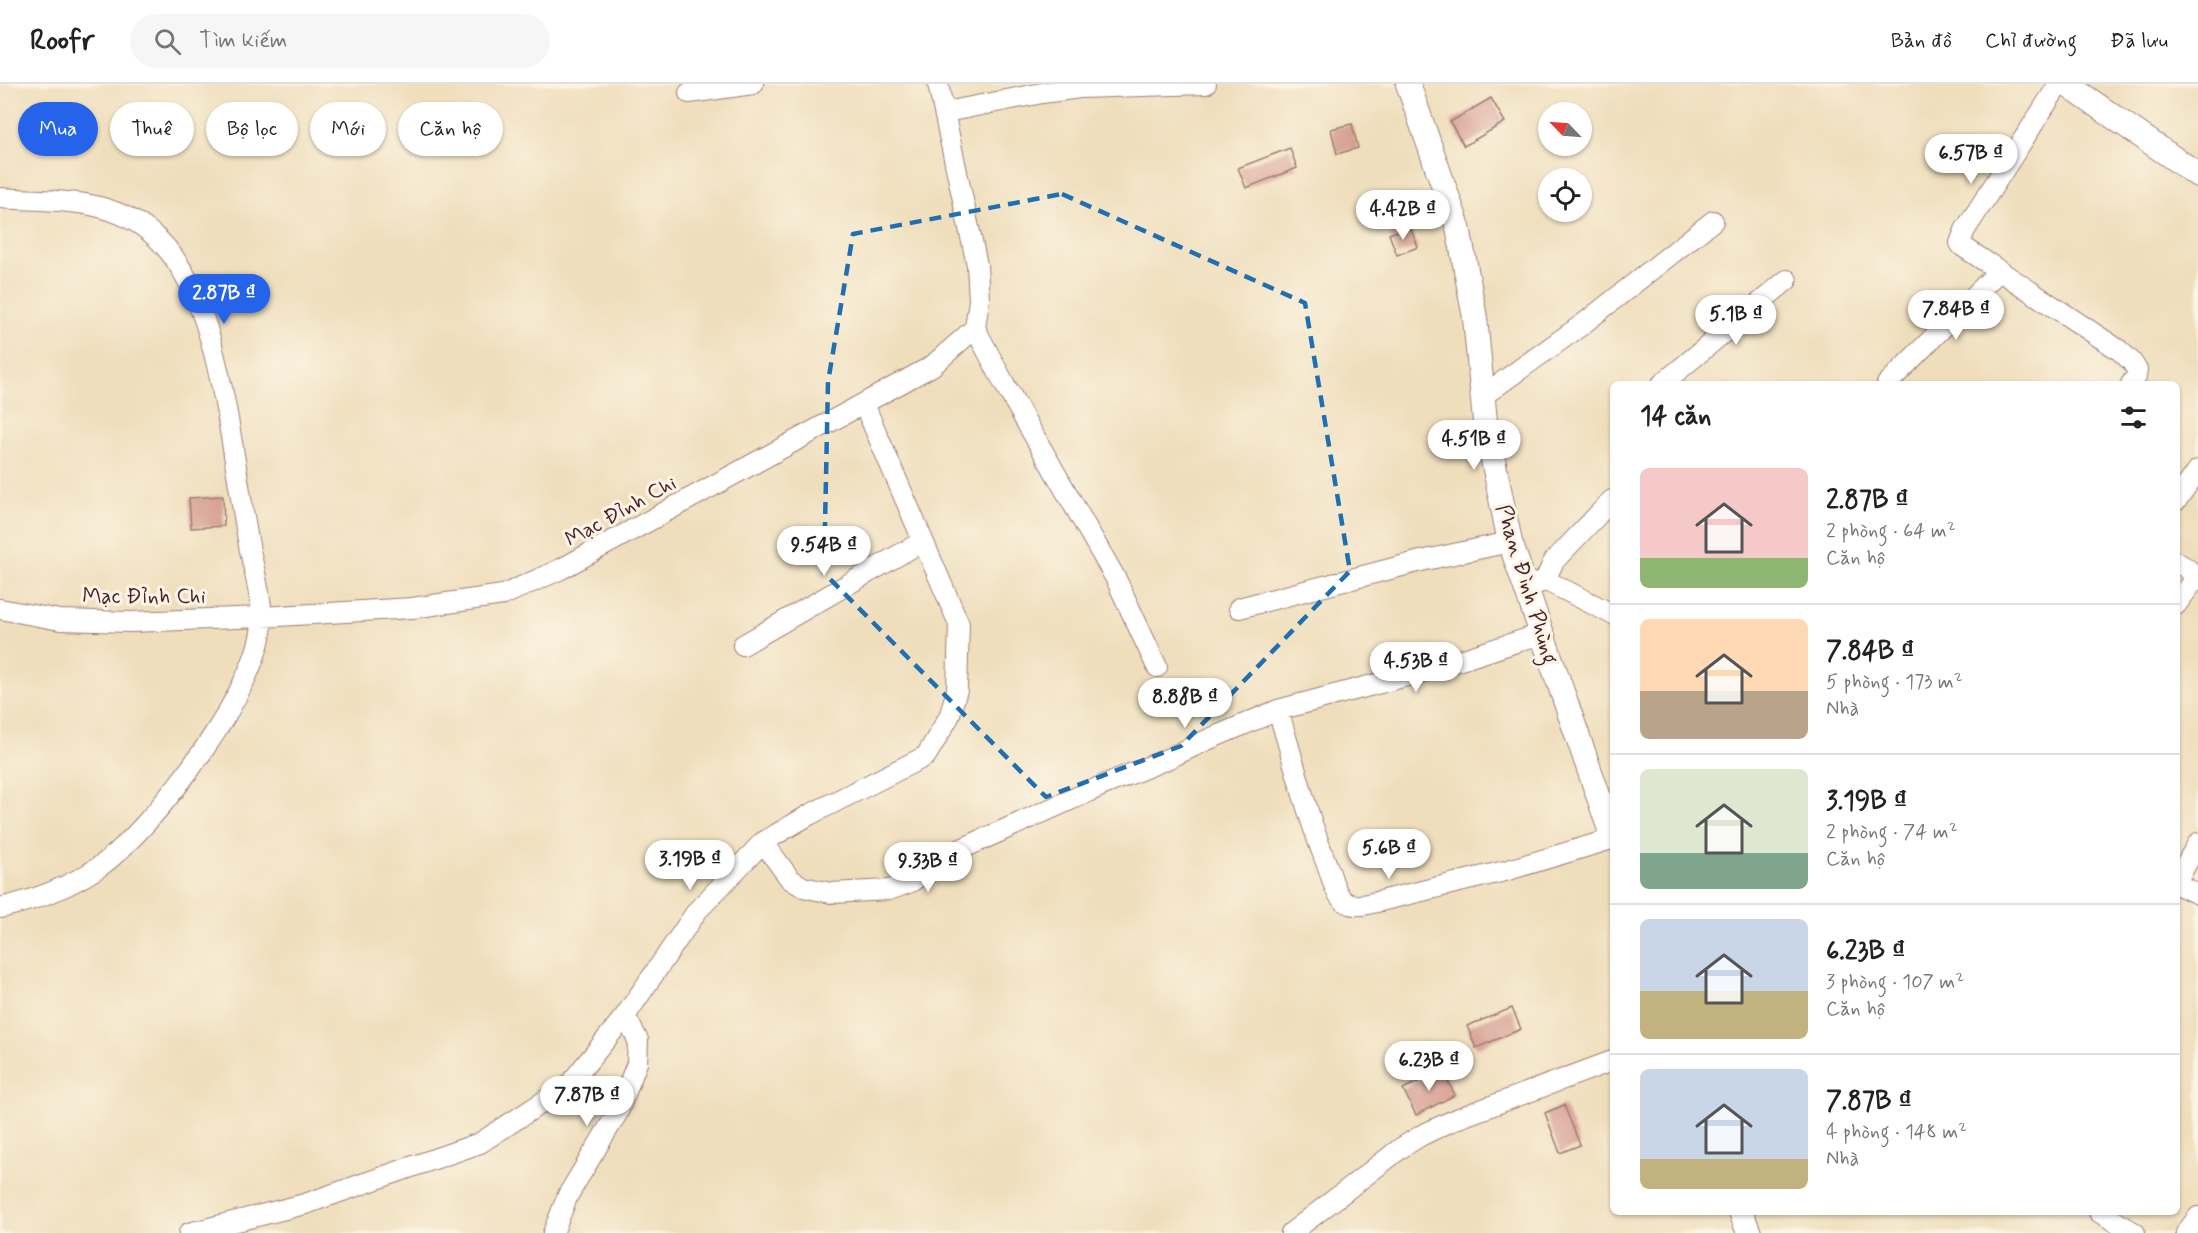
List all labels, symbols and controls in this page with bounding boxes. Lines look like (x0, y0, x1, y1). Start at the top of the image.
search box (130, 14, 550, 68)
text: Roofr (30, 23, 94, 60)
icon: search (151, 25, 184, 58)
text: Tìm kiếm (199, 27, 287, 55)
text: Bản đồ (1891, 27, 1952, 55)
text: Chỉ đường (1985, 27, 2077, 55)
text: Đã lưu (2110, 27, 2168, 55)
chip: Mua (18, 102, 98, 156)
chip: Thuê (110, 102, 194, 156)
chip: Bộ lọc (206, 102, 298, 156)
chip: Mới (310, 102, 386, 156)
chip: Căn hộ (398, 102, 503, 156)
north arrow (1538, 102, 1592, 156)
map controls (1538, 102, 1592, 222)
pin: 6.57B ₫ (1916, 134, 2026, 185)
text: 6.57B ₫ (1939, 140, 2003, 167)
button: locate (1538, 168, 1592, 222)
pin: 4.42B ₫ (1348, 190, 1458, 241)
text: 4.42B ₫ (1370, 196, 1436, 223)
pin: 2.87B ₫ (169, 274, 279, 325)
text: 2.87B ₫ (192, 280, 256, 307)
pin: 7.84B ₫ (1901, 290, 2011, 341)
pin: 5.1B ₫ (1687, 295, 1785, 346)
text: 7.84B ₫ (1922, 296, 1990, 323)
text: 5.1B ₫ (1709, 301, 1763, 328)
text: 14 căn (1640, 400, 1711, 434)
icon: filters (2117, 401, 2150, 434)
pin: 4.51B ₫ (1419, 420, 1529, 471)
text: 4.51B ₫ (1442, 426, 1506, 453)
street label: Mạc Đỉnh Chi (560, 470, 682, 554)
text: 2.87B ₫ (1826, 484, 1909, 518)
icon: home (1688, 492, 1760, 564)
street label: Phan Đình Phùng (1486, 501, 1564, 669)
text: 2 phòng · 64 m² (1826, 518, 1956, 545)
pin: 9.54B ₫ (769, 526, 879, 577)
text: 9.54B ₫ (791, 532, 857, 559)
text: Căn hộ (1826, 545, 1886, 572)
street label: Mạc Đỉnh Chi (82, 583, 206, 611)
text: 7.84B ₫ (1826, 635, 1914, 669)
pin: 4.53B ₫ (1361, 642, 1471, 693)
icon: home (1688, 643, 1760, 715)
text: 4.53B ₫ (1384, 648, 1448, 675)
text: 5 phòng · 173 m² (1826, 669, 1963, 696)
pin: 8.88B ₫ (1130, 678, 1240, 729)
text: 8.88B ₫ (1152, 684, 1218, 711)
text: Nhà (1826, 696, 1859, 723)
text: 3.19B ₫ (1826, 785, 1907, 819)
icon: home (1688, 793, 1760, 865)
text: 2 phòng · 74 m² (1826, 819, 1958, 846)
pin: 5.6B ₫ (1340, 829, 1438, 880)
text: 5.6B ₫ (1362, 835, 1416, 862)
pin: 3.19B ₫ (635, 840, 745, 891)
pin: 9.33B ₫ (873, 842, 983, 893)
text: 3.19B ₫ (659, 846, 721, 873)
text: Căn hộ (1826, 846, 1886, 873)
text: 9.33B ₫ (898, 848, 958, 875)
text: 6.23B ₫ (1826, 935, 1905, 969)
icon: home (1688, 943, 1760, 1015)
text: 3 phòng · 107 m² (1826, 969, 1964, 996)
text: Căn hộ (1826, 996, 1886, 1023)
pin: 6.23B ₫ (1374, 1041, 1484, 1092)
text: 6.23B ₫ (1399, 1047, 1459, 1074)
pin: 7.87B ₫ (532, 1076, 642, 1127)
text: 7.87B ₫ (554, 1082, 620, 1109)
text: 7.87B ₫ (1826, 1085, 1912, 1119)
icon: home (1688, 1093, 1760, 1165)
text: 4 phòng · 148 m² (1826, 1119, 1967, 1146)
text: Nhà (1826, 1146, 1859, 1173)

